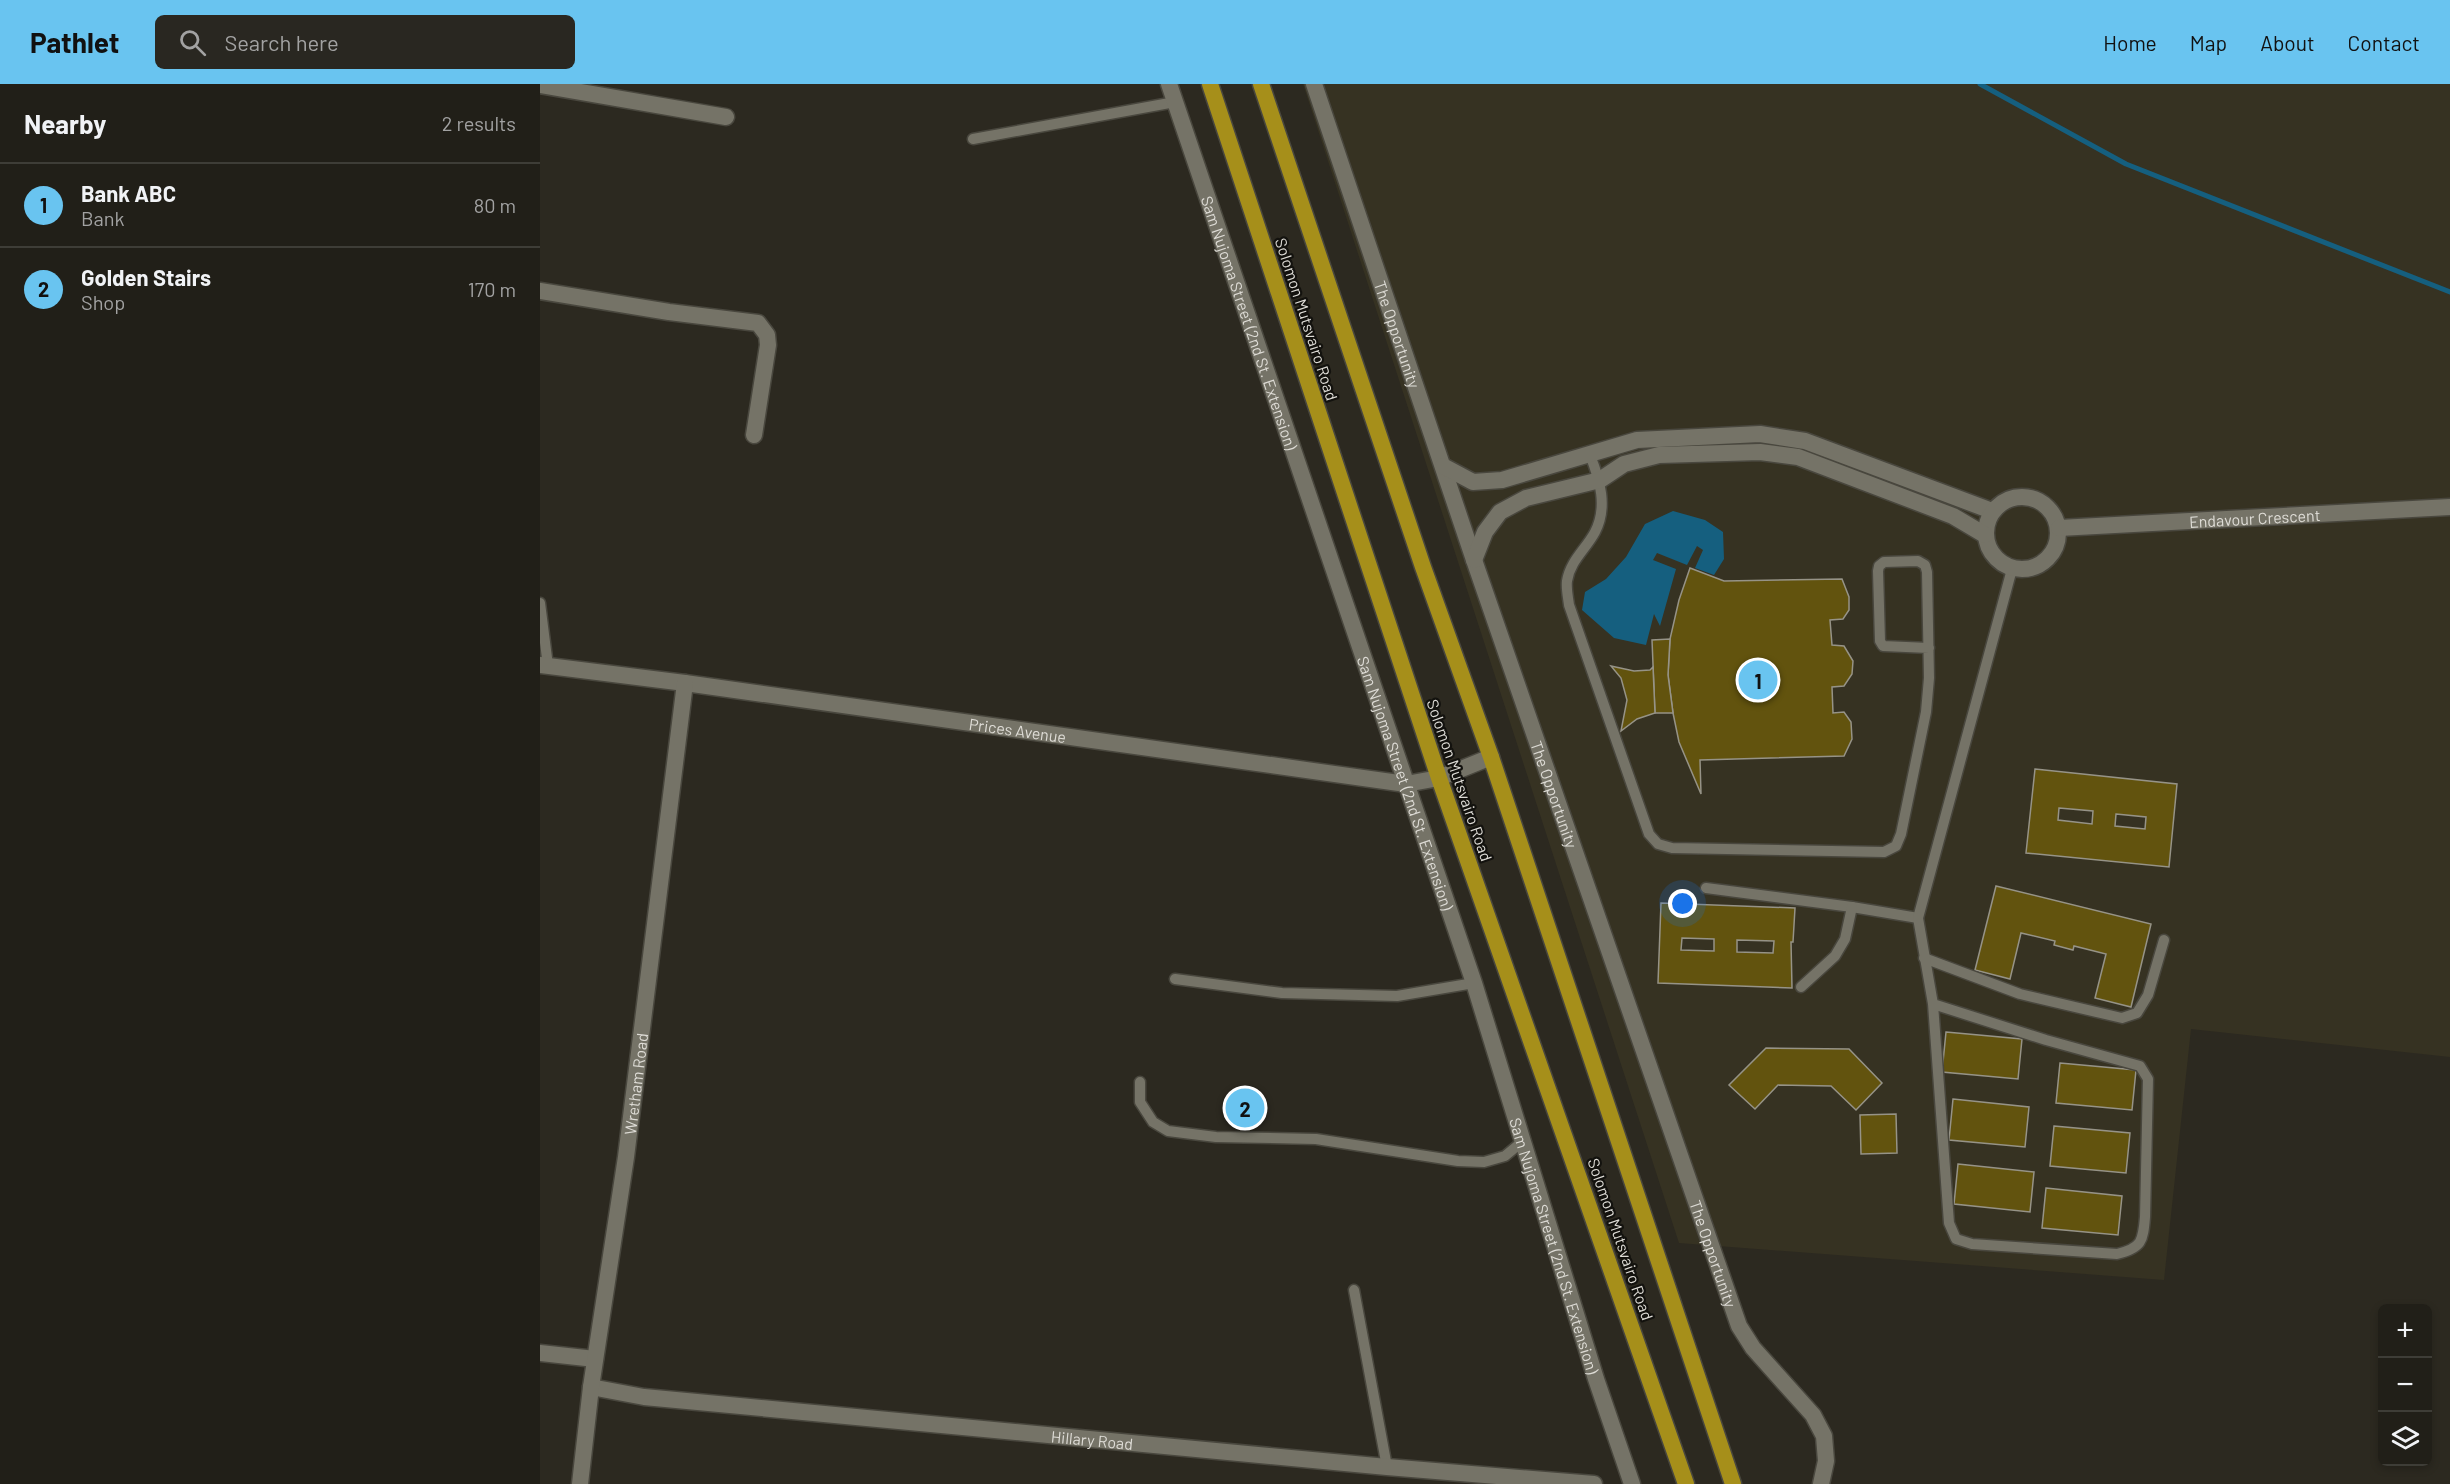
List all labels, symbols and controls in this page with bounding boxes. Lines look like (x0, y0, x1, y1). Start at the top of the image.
search box (155, 15, 575, 69)
text: Pathlet (30, 25, 119, 59)
icon: search (176, 26, 209, 59)
text: Search here (224, 29, 339, 55)
text: Home (2103, 30, 2157, 55)
text: Map (2190, 30, 2227, 55)
text: About (2260, 30, 2315, 55)
text: Contact (2348, 30, 2420, 55)
text: Nearby (24, 108, 106, 139)
text: 2 results (442, 111, 516, 135)
text: Bank ABC (81, 180, 176, 206)
text: 1 (40, 193, 47, 217)
text: 80 m (474, 193, 516, 217)
street label: Sam Nujoma Street (2nd St. Extension) (1198, 193, 1302, 453)
text: Bank (81, 206, 124, 230)
street label: Solomon Mutsvairo Road (1272, 235, 1342, 403)
text: Golden Stairs (81, 264, 211, 290)
text: 2 (38, 277, 49, 301)
text: 170 m (468, 277, 516, 301)
street label: The Opportunity (1371, 278, 1425, 391)
text: Shop (81, 290, 125, 314)
street label: Endavour Crescent (2189, 504, 2321, 531)
street label: Sam Nujoma Street (2nd St. Extension) (1354, 653, 1458, 913)
pin: 1 (1738, 658, 1778, 702)
street label: Solomon Mutsvairo Road (1423, 697, 1497, 863)
street label: Prices Avenue (968, 713, 1067, 746)
street label: The Opportunity (1528, 738, 1583, 851)
your location (1668, 889, 1697, 918)
street label: Wretham Road (619, 1032, 651, 1136)
pin: 2 (1226, 1086, 1264, 1130)
street label: Sam Nujoma Street (2nd St. Extension) (1506, 1115, 1604, 1377)
street label: Solomon Mutsvairo Road (1584, 1156, 1658, 1322)
street label: The Opportunity (1687, 1197, 1741, 1310)
map controls (2378, 1304, 2432, 1466)
button: + (2378, 1304, 2432, 1358)
button: − (2378, 1358, 2432, 1412)
button: layers (2378, 1412, 2432, 1466)
street label: Hillary Road (1050, 1426, 1134, 1453)

